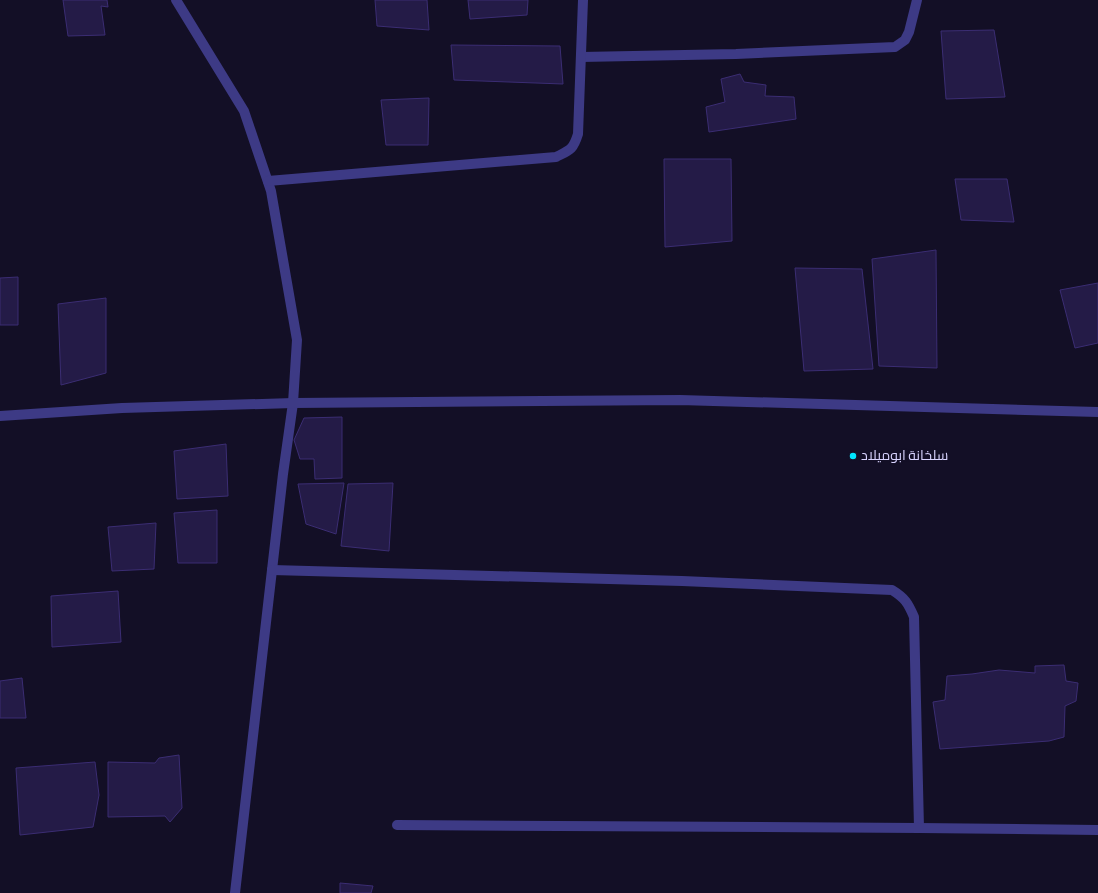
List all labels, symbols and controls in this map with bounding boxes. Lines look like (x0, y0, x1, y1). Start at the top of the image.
place label: سلخانة ابوميلاد (861, 449, 948, 463)
marker: سلخانة ابوميلاد (848, 451, 858, 461)

